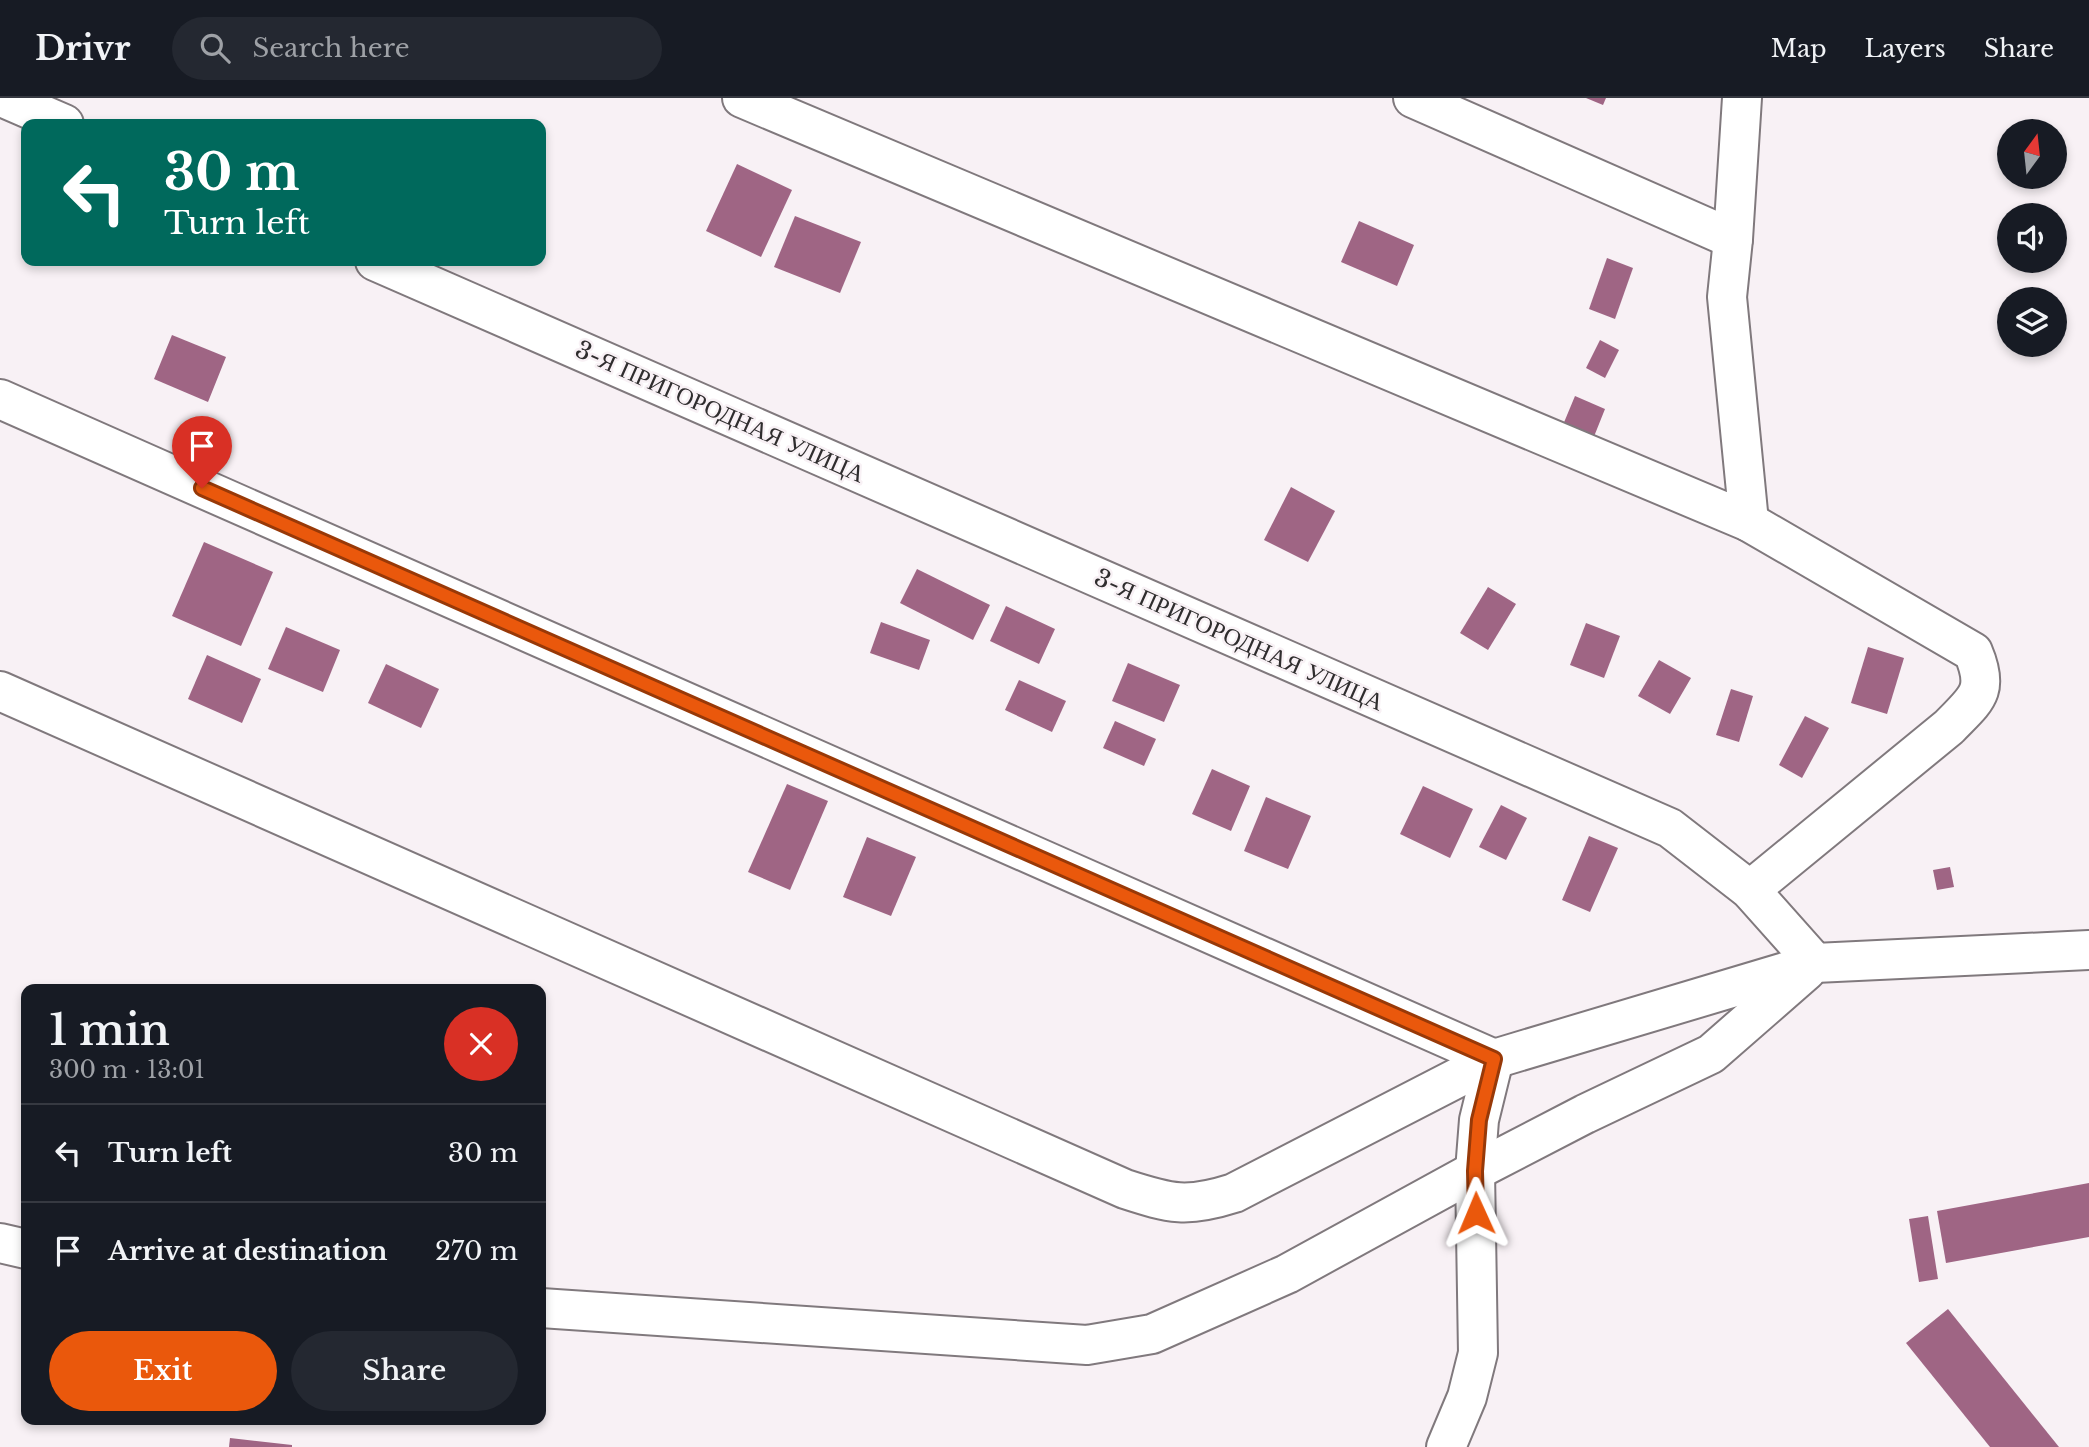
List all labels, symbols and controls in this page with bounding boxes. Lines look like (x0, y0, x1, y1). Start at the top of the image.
search box (172, 17, 662, 80)
text: Drivr (35, 28, 130, 69)
icon: search (196, 29, 234, 67)
text: Search here (252, 32, 410, 64)
text: Map (1771, 34, 1827, 63)
text: Layers (1865, 34, 1946, 63)
text: Share (1984, 34, 2054, 63)
north arrow (1997, 119, 2067, 189)
map controls (1997, 119, 2067, 357)
text: 30 m (164, 142, 299, 203)
icon: left (49, 147, 140, 238)
text: Turn left (164, 203, 310, 243)
button: sound (1997, 203, 2067, 273)
button: layers (1997, 287, 2067, 357)
street label: 3-Я ПРИГОРОДНАЯ УЛИЦА (571, 335, 870, 489)
pin (172, 416, 232, 488)
icon: arrive (183, 427, 221, 465)
street label: 3-Я ПРИГОРОДНАЯ УЛИЦА (1090, 563, 1389, 717)
text: 1 min (49, 1004, 170, 1056)
button: close (444, 1007, 518, 1081)
text: 300 m · 13:01 (49, 1056, 205, 1084)
icon: left (49, 1134, 87, 1172)
text: Turn left (108, 1137, 232, 1169)
text: 30 m (448, 1137, 518, 1169)
position arrow (1439, 1176, 1513, 1250)
icon: arrive (49, 1232, 87, 1270)
text: Arrive at destination (108, 1235, 388, 1267)
text: 270 m (435, 1235, 518, 1267)
button: Exit (49, 1331, 277, 1411)
button: Share (291, 1331, 518, 1411)

